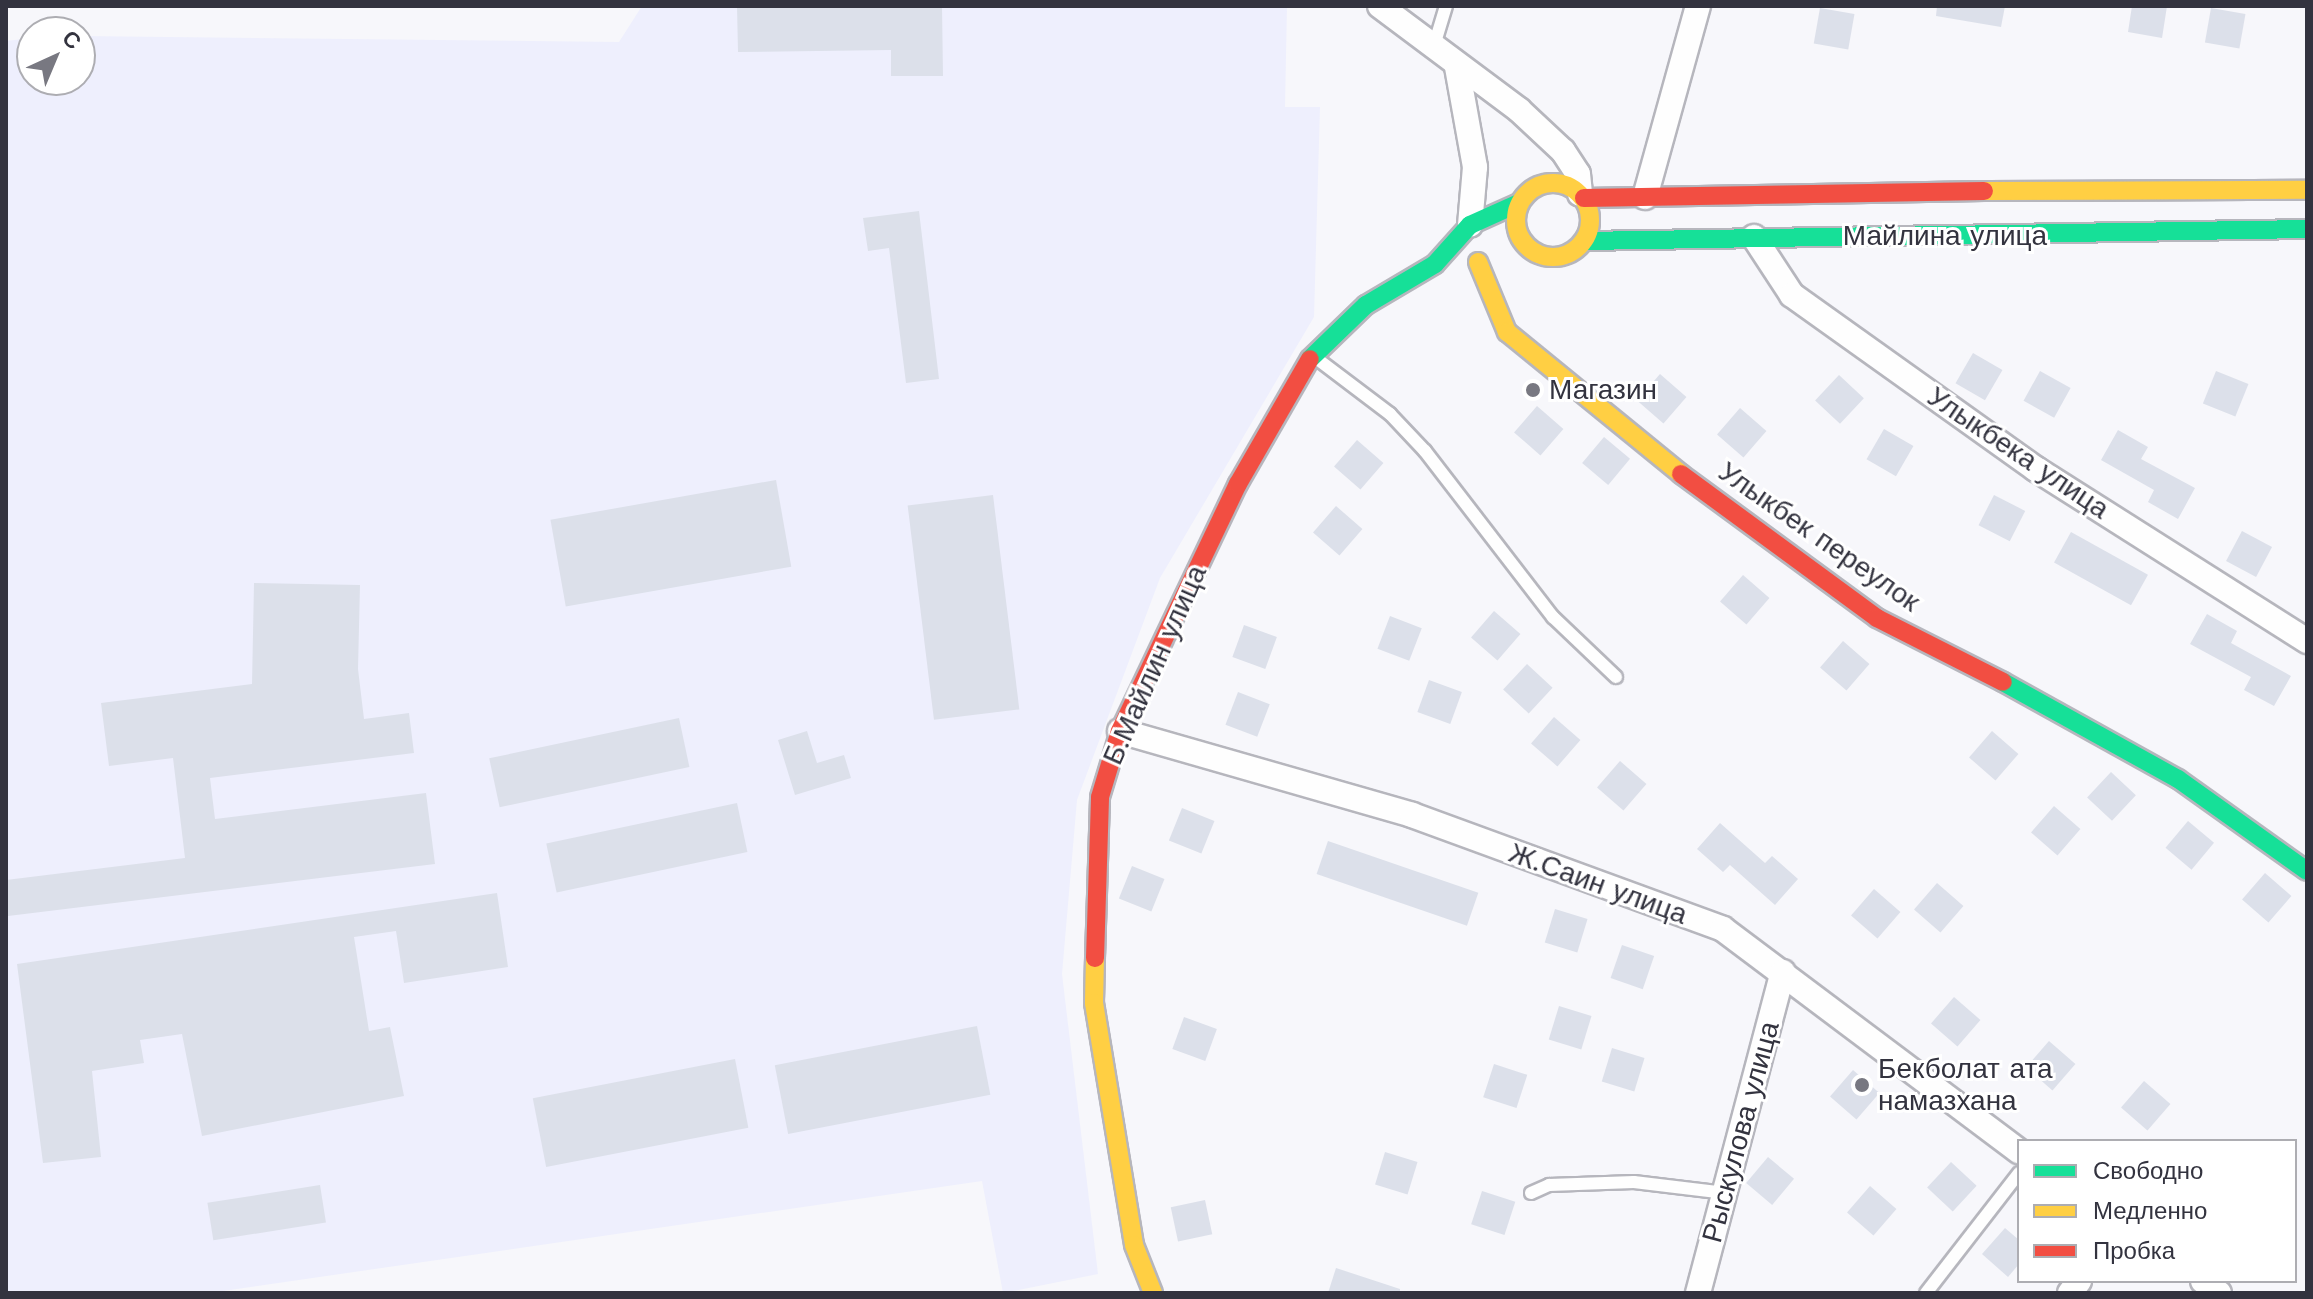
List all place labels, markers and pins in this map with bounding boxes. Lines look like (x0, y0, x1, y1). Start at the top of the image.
place label: Магазин (1549, 373, 1657, 407)
marker: Магазин (1524, 381, 1542, 399)
place label: Бекболат ата намазхана (1878, 1052, 2053, 1118)
marker: Бекболат ата намазхана (1853, 1076, 1871, 1094)

